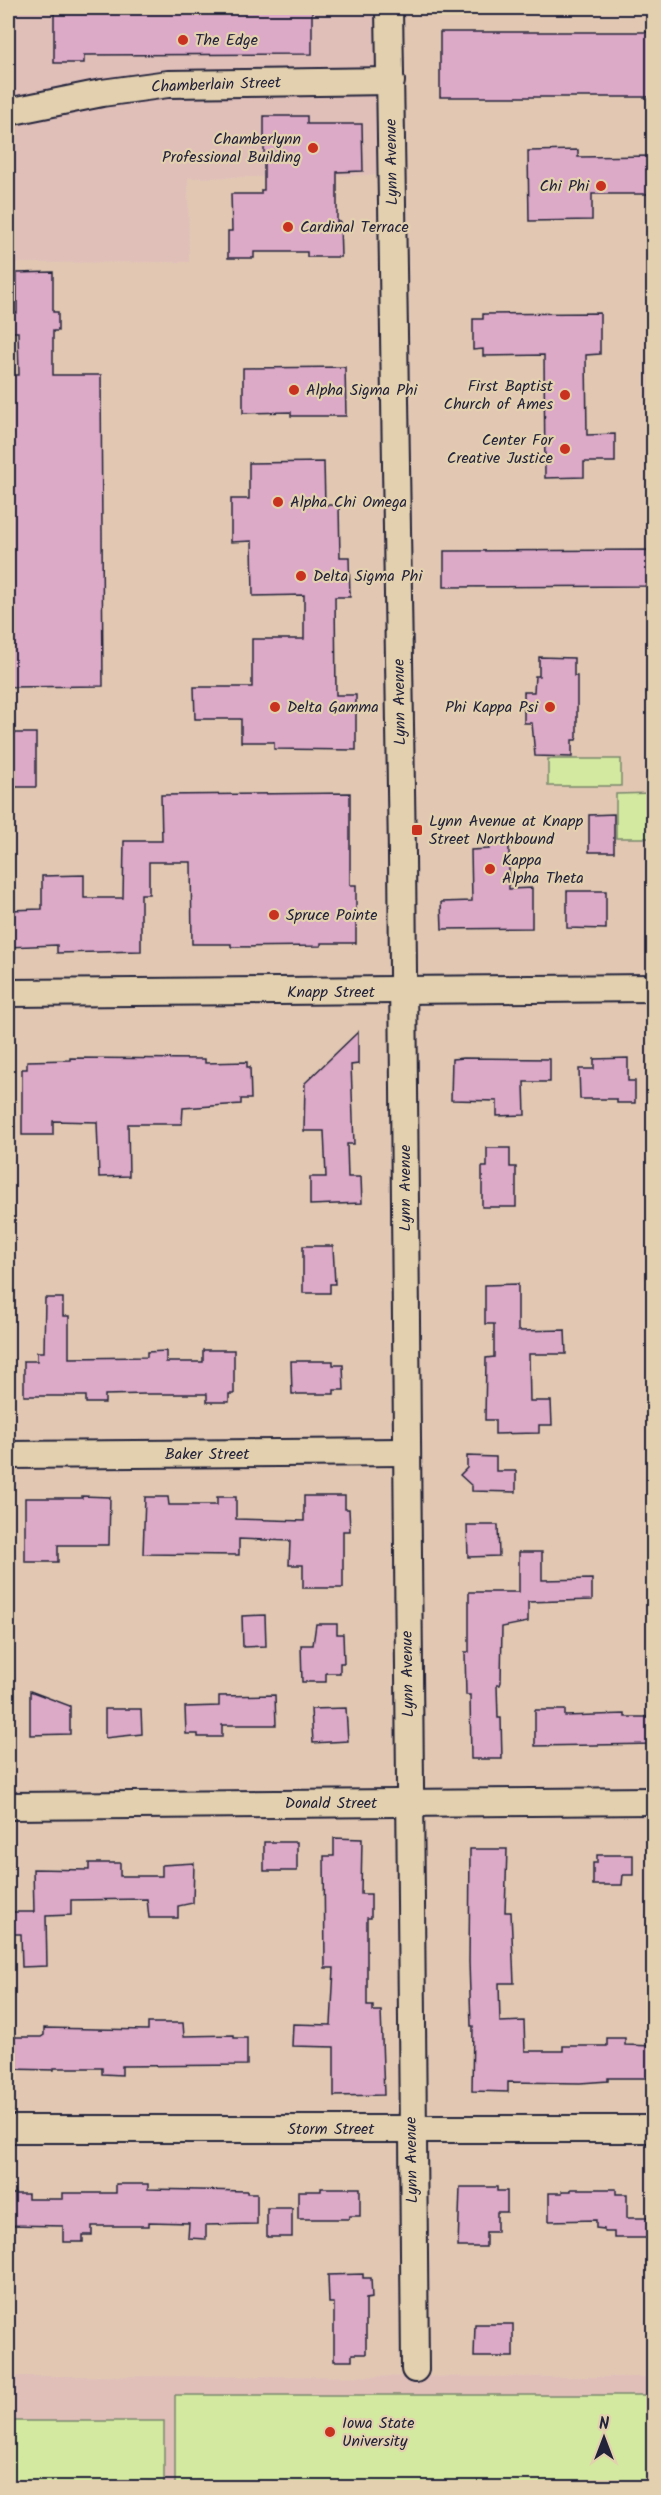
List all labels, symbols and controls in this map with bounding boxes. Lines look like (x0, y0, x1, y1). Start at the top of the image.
place label: The Edge (195, 28, 258, 53)
marker: The Edge (176, 33, 190, 47)
street label: Chamberlain Street (151, 70, 282, 100)
street label: Lynn Avenue (379, 118, 405, 206)
place label: Chamberlynn Professional Building (162, 127, 301, 170)
marker: Chamberlynn Professional Building (306, 141, 320, 155)
place label: Chi Phi (540, 174, 590, 199)
marker: Chi Phi (594, 179, 608, 193)
place label: Cardinal Terrace (300, 215, 409, 240)
marker: Cardinal Terrace (281, 220, 295, 234)
place label: First Baptist Church of Ames (444, 374, 554, 417)
place label: Alpha Sigma Phi (306, 378, 419, 403)
marker: Alpha Sigma Phi (287, 383, 301, 397)
marker: First Baptist Church of Ames (558, 388, 572, 402)
place label: Center For Creative Justice (447, 428, 555, 471)
marker: Center For Creative Justice (558, 442, 572, 456)
place label: Alpha Chi Omega (290, 490, 407, 515)
marker: Alpha Chi Omega (271, 495, 285, 509)
place label: Delta Sigma Phi (313, 564, 423, 589)
marker: Delta Sigma Phi (294, 569, 308, 583)
street label: Lynn Avenue (387, 658, 413, 746)
place label: Delta Gamma (287, 695, 379, 720)
place label: Phi Kappa Psi (445, 695, 539, 720)
marker: Delta Gamma (268, 700, 282, 714)
marker: Phi Kappa Psi (543, 700, 557, 714)
place label: Lynn Avenue at Knapp Street Northbound (429, 809, 583, 852)
marker: Lynn Avenue at Knapp Street Northbound (410, 823, 424, 837)
place label: Kappa Alpha Theta (502, 848, 584, 891)
marker: Kappa Alpha Theta (483, 862, 497, 876)
place label: Spruce Pointe (286, 903, 378, 928)
marker: Spruce Pointe (267, 908, 281, 922)
street label: Knapp Street (287, 980, 376, 1005)
street label: Lynn Avenue (393, 1145, 418, 1231)
street label: Baker Street (165, 1442, 250, 1467)
street label: Lynn Avenue (395, 1630, 421, 1718)
street label: Donald Street (285, 1791, 378, 1816)
street label: Lynn Avenue (399, 2116, 425, 2204)
street label: Storm Street (288, 2117, 375, 2142)
north arrow (574, 2408, 634, 2468)
place label: Iowa State University (342, 2411, 414, 2454)
text: N (599, 2412, 609, 2437)
marker: Iowa State University (323, 2425, 337, 2439)

